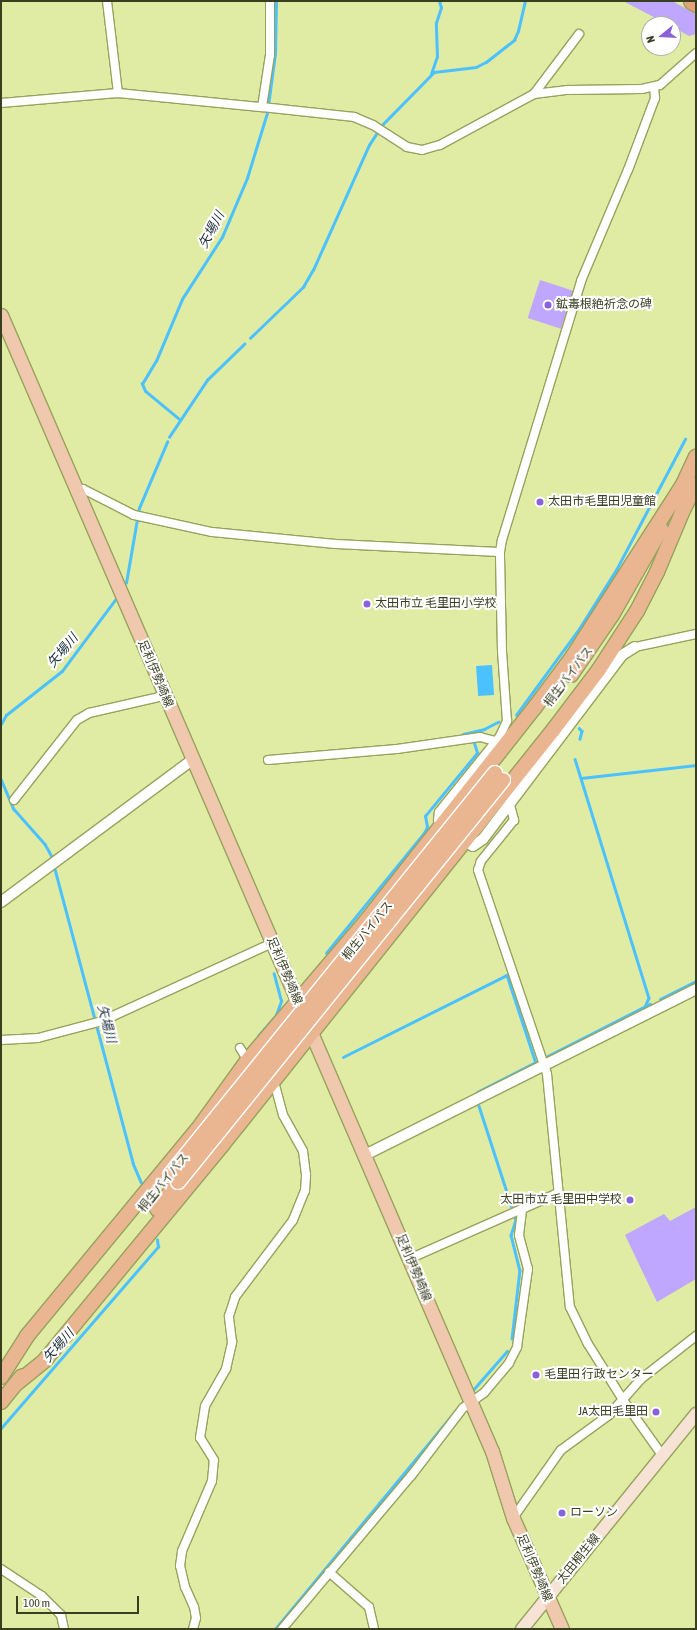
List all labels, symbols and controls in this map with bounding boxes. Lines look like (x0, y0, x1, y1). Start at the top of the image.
north arrow (641, 16, 681, 56)
text: N (644, 34, 657, 44)
water label: 矢場川 (196, 209, 228, 251)
place label: 鉱毒根絶祈念の碑 (556, 298, 652, 312)
marker: 鉱毒根絶祈念の碑 (543, 300, 553, 310)
place label: 太田市毛里田児童館 (548, 495, 656, 509)
marker: 太田市毛里田児童館 (535, 497, 545, 507)
place label: 太田市立 毛里田小学校 (375, 597, 497, 611)
marker: 太田市立 毛里田小学校 (362, 599, 372, 609)
water label: 矢場川 (44, 631, 82, 671)
street label: 足利伊勢崎線 (134, 638, 176, 710)
street label: 桐生バイパス (542, 644, 596, 710)
street label: 桐生バイパス (340, 898, 396, 964)
street label: 足利伊勢崎線 (263, 935, 305, 1007)
water label: 矢場川 (93, 1003, 119, 1045)
street label: 桐生バイパス (136, 1150, 192, 1216)
place label: 太田市立 毛里田中学校 (500, 1193, 622, 1207)
marker: 太田市立 毛里田中学校 (625, 1195, 635, 1205)
street label: 足利伊勢崎線 (392, 1232, 434, 1304)
water label: 矢場川 (40, 1326, 78, 1366)
place label: 毛里田 行政センター (544, 1368, 654, 1382)
marker: 毛里田 行政センター (531, 1370, 541, 1380)
place label: JA太田毛里田 (578, 1405, 648, 1419)
marker: JA太田毛里田 (651, 1407, 661, 1417)
place label: ローソン (570, 1506, 618, 1520)
marker: ローソン (557, 1508, 567, 1518)
street label: 太田桐生線 (555, 1531, 603, 1587)
street label: 足利伊勢崎線 (513, 1532, 555, 1604)
scale bar (18, 1588, 141, 1614)
text: 100 m (23, 1596, 50, 1610)

